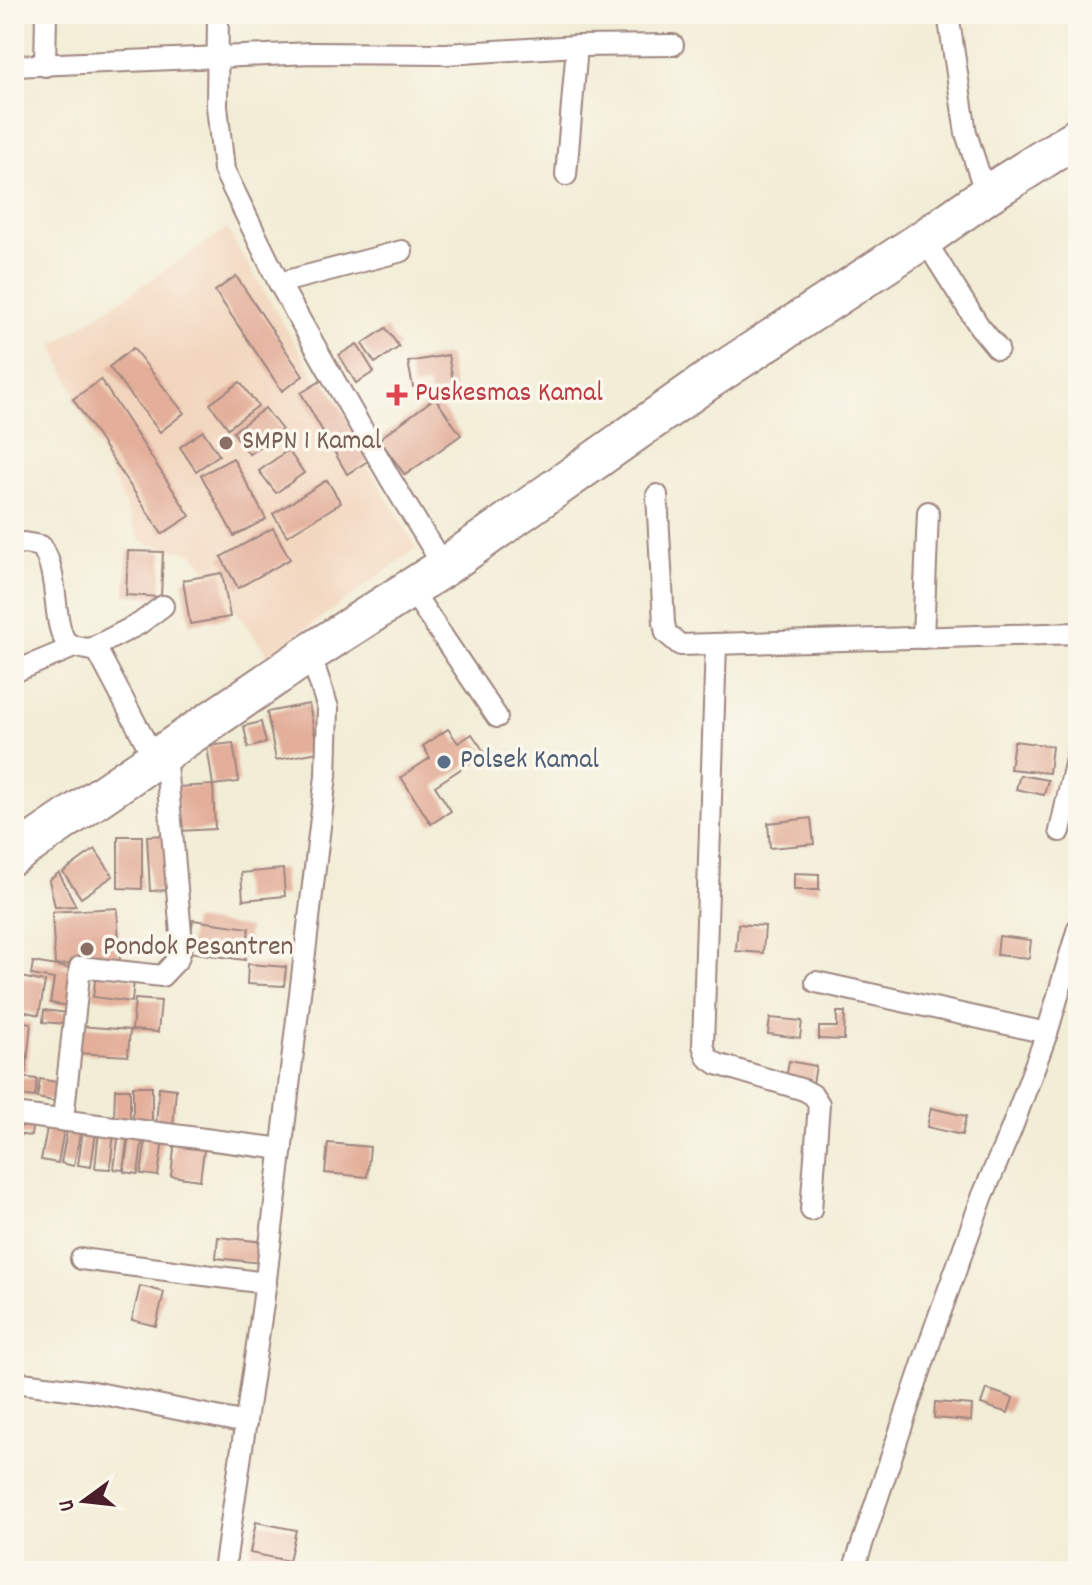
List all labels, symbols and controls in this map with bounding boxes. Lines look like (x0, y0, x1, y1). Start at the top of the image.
place label: Puskesmas Kamal (415, 375, 603, 415)
marker: Puskesmas Kamal (386, 384, 408, 406)
place label: SMPN 1 Kamal (242, 423, 382, 463)
marker: SMPN 1 Kamal (217, 434, 235, 452)
place label: Polsek Kamal (460, 742, 599, 782)
marker: Polsek Kamal (435, 753, 453, 771)
place label: Pondok Pesantren (103, 929, 293, 969)
marker: Pondok Pesantren (78, 940, 96, 958)
north arrow (44, 1461, 124, 1541)
text: U (52, 1496, 84, 1514)

